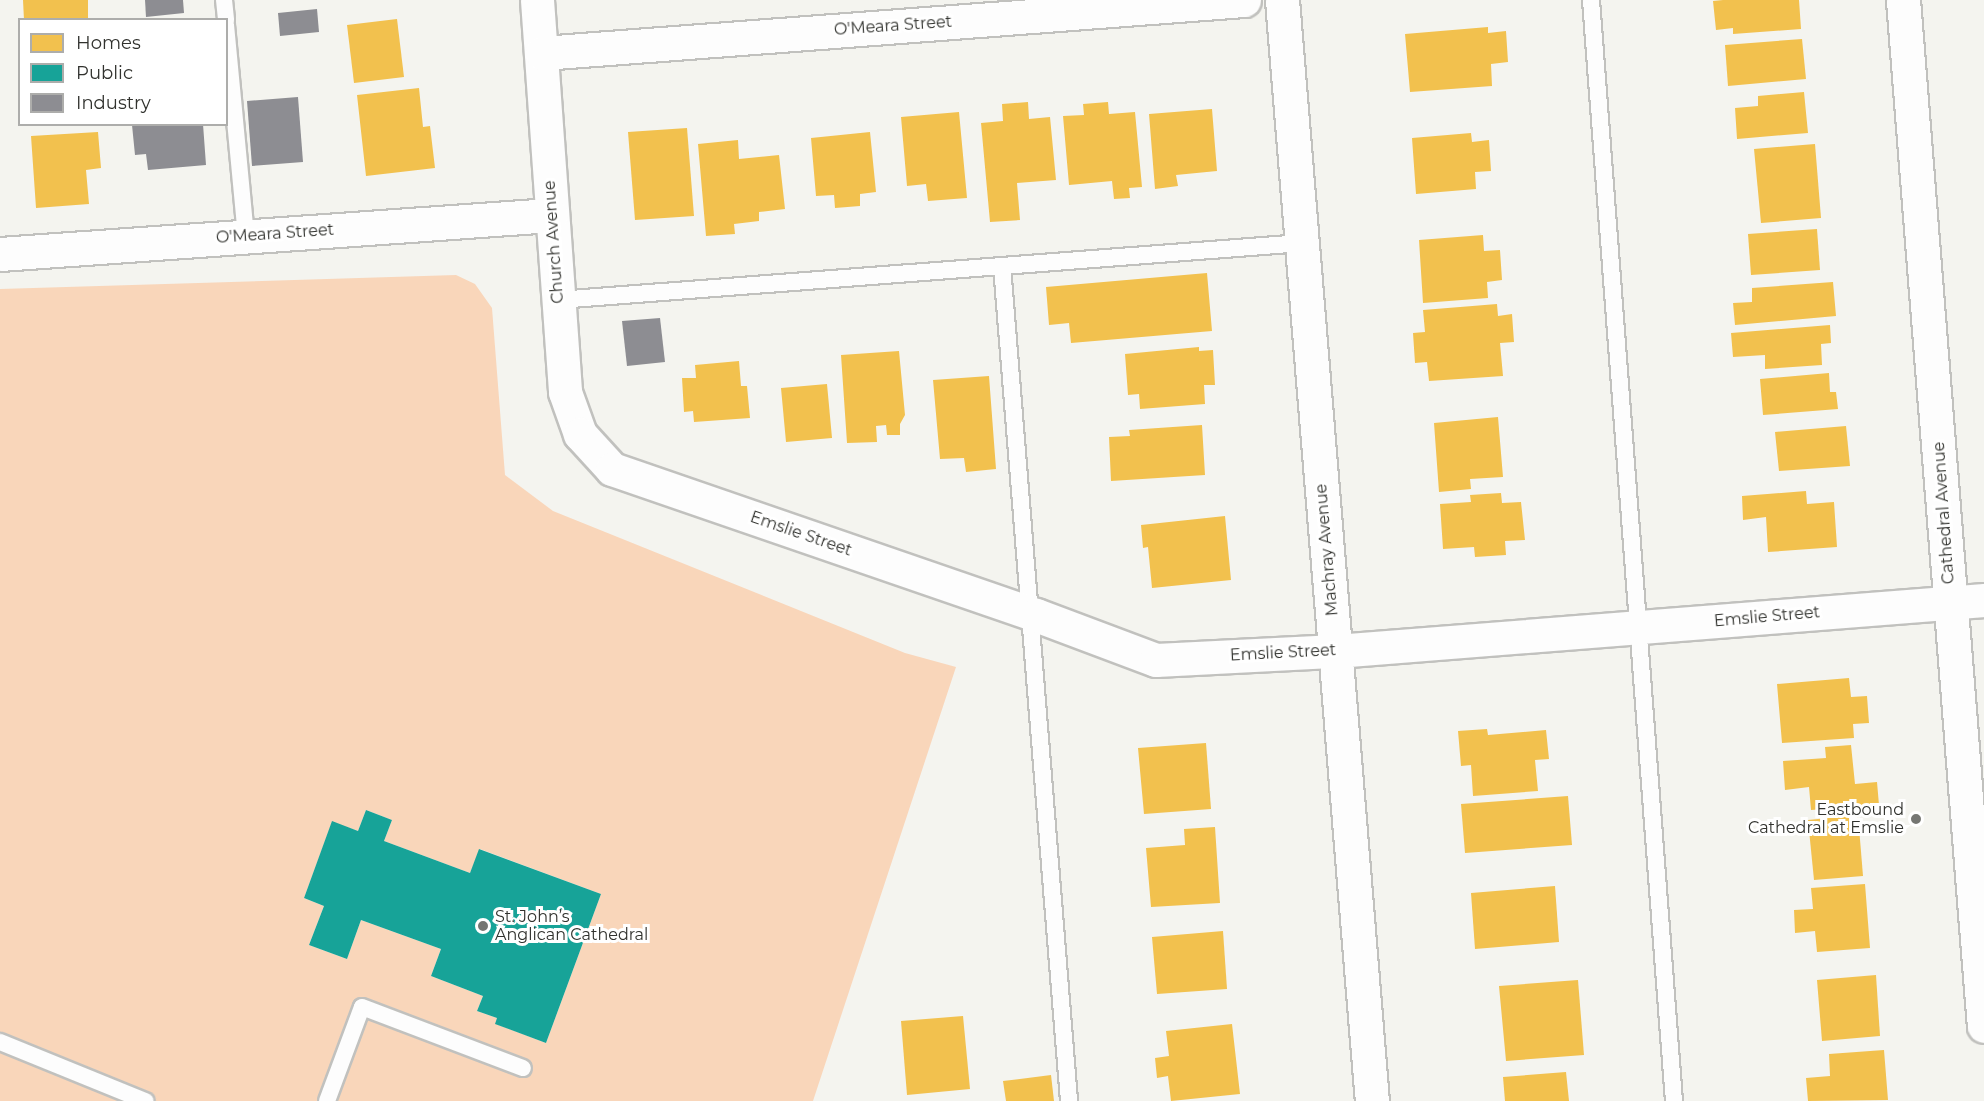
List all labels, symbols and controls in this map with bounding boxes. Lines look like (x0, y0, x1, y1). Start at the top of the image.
street label: O'Meara Street (833, 12, 953, 40)
legend (18, 18, 228, 126)
text: Homes (76, 32, 141, 54)
text: Public (76, 62, 133, 84)
text: Industry (76, 92, 151, 114)
street label: Church Avenue (540, 180, 568, 304)
street label: O'Meara Street (215, 220, 335, 248)
street label: Cathedral Avenue (1929, 441, 1959, 585)
street label: Machray Avenue (1312, 483, 1342, 617)
street label: Emslie Street (748, 508, 854, 560)
street label: Emslie Street (1713, 603, 1821, 631)
street label: Emslie Street (1229, 641, 1337, 665)
place label: Eastbound Cathedral at Emslie (1748, 800, 1904, 838)
marker: Eastbound Cathedral at Emslie (1909, 812, 1923, 826)
place label: St. John’s Anglican Cathedral (495, 907, 648, 945)
marker: St. John’s Anglican Cathedral (476, 919, 490, 933)

